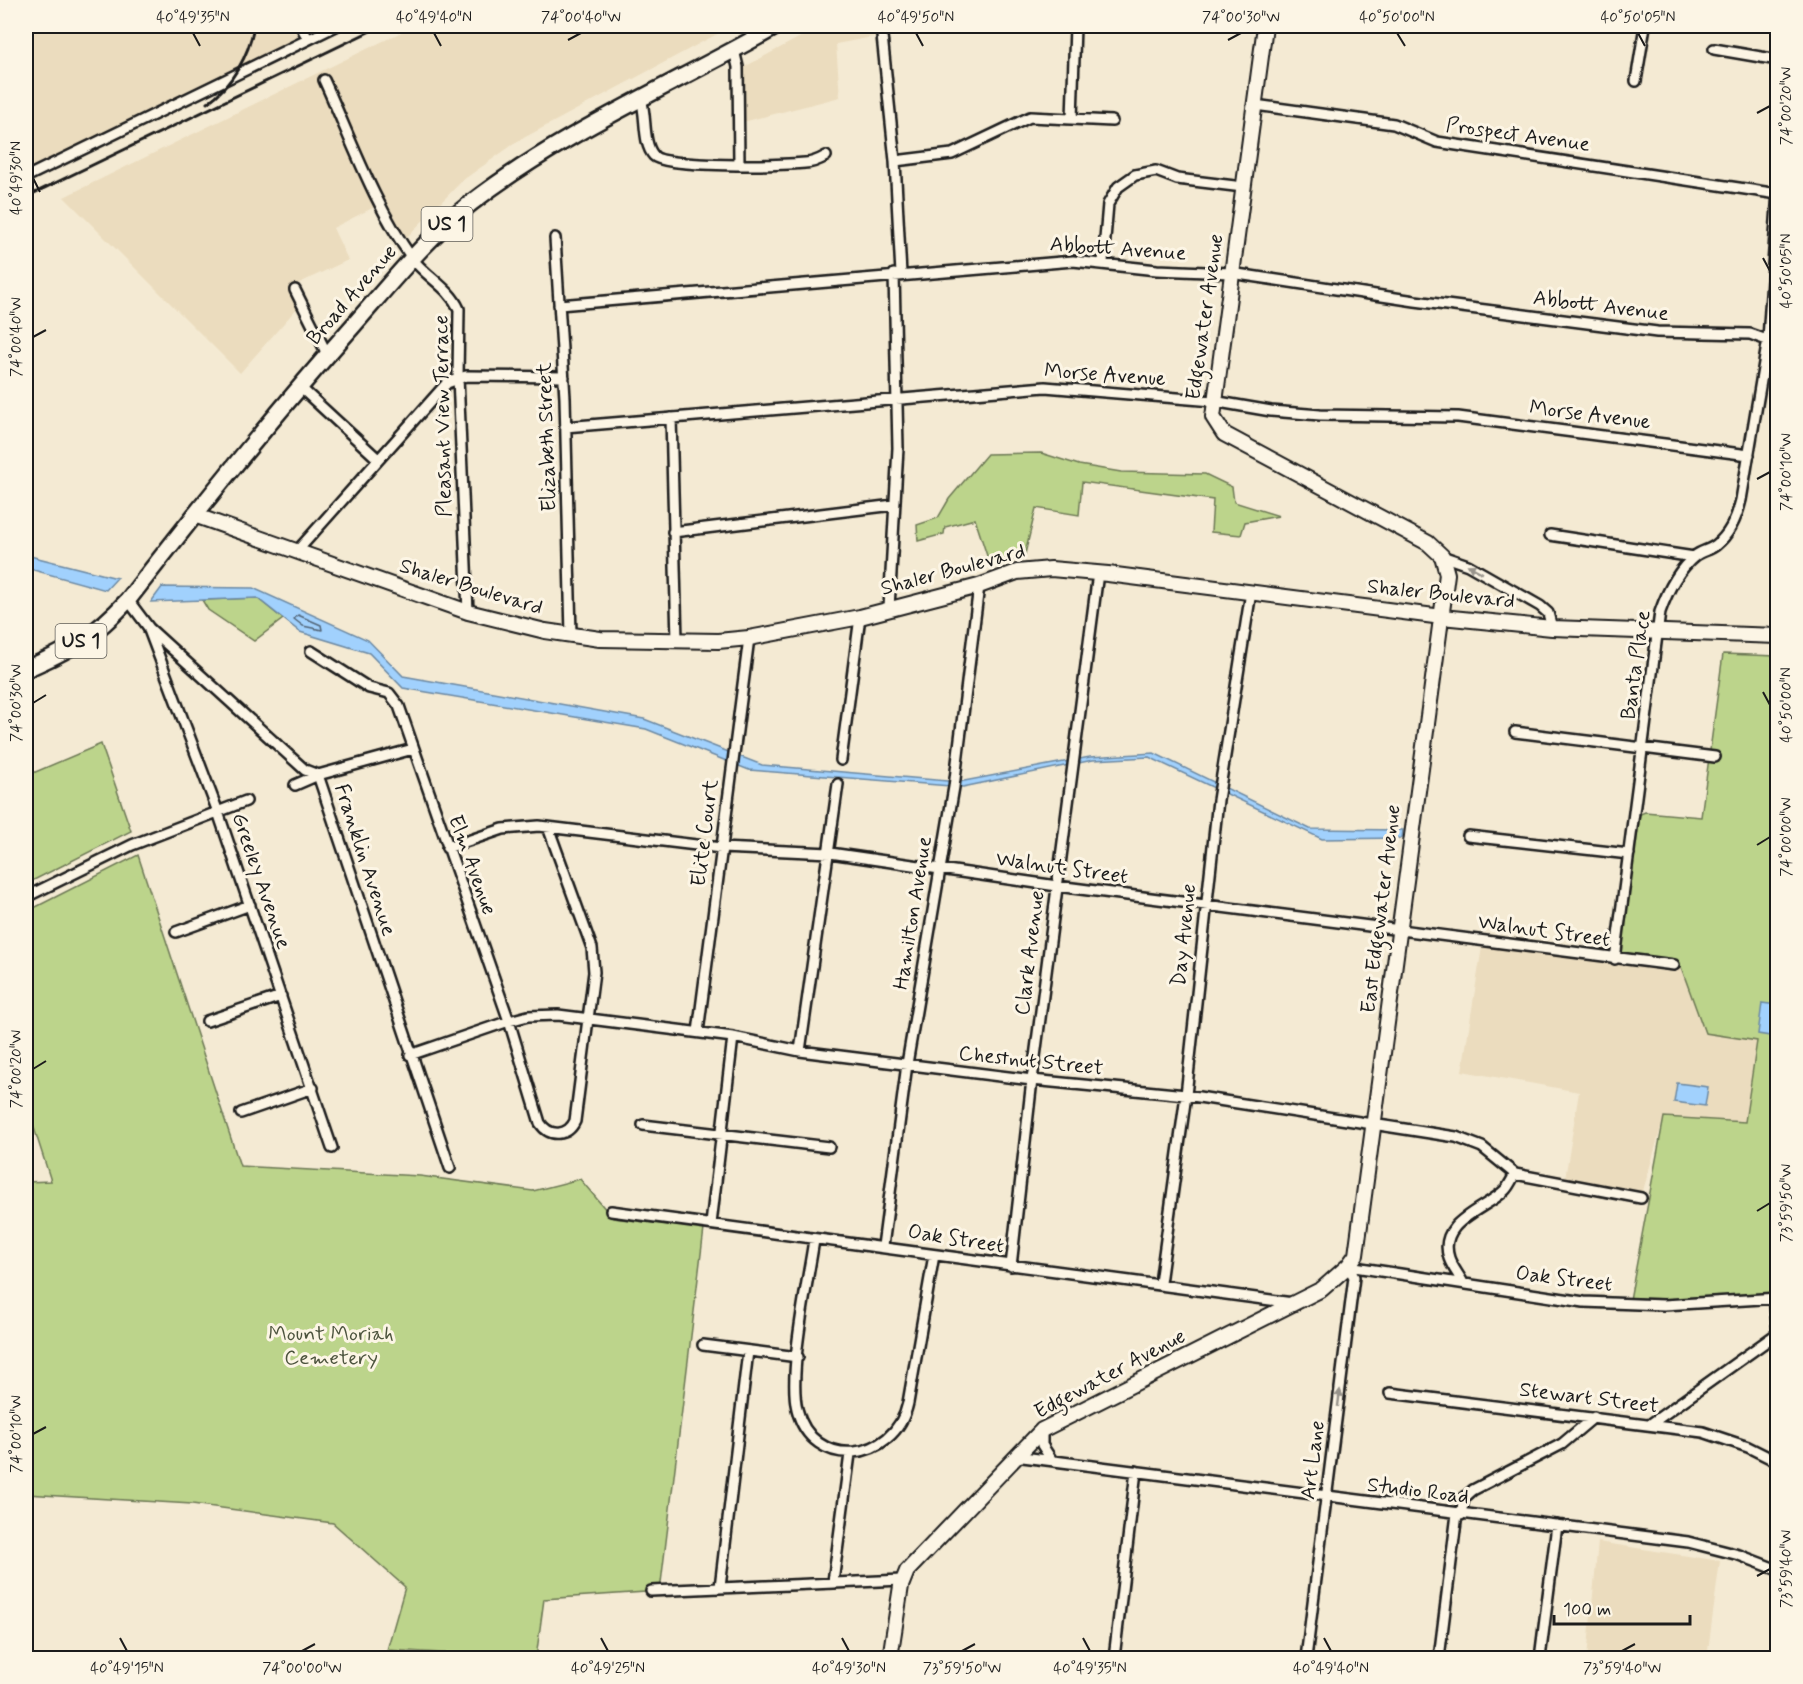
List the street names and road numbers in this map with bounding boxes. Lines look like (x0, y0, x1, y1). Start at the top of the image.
street label: Prospect Avenue (1444, 111, 1592, 159)
road number: US 1 (422, 207, 472, 241)
street label: Abbott Avenue (1049, 230, 1187, 268)
street label: Edgewater Avenue (1179, 232, 1233, 402)
street label: Broad Avenue (300, 239, 404, 351)
street label: Abbott Avenue (1532, 284, 1670, 328)
street label: Pleasant View Terrace (427, 315, 459, 517)
street label: Morse Avenue (1043, 357, 1167, 393)
street label: Elizabeth Street (530, 361, 564, 512)
street label: Morse Avenue (1528, 394, 1652, 436)
street label: Shaler Boulevard (878, 537, 1028, 603)
street label: Shaler Boulevard (396, 552, 546, 622)
street label: Shaler Boulevard (1366, 572, 1516, 616)
street label: Banta Place (1614, 609, 1658, 721)
road number: US 1 (56, 624, 106, 658)
street label: Elite Court (685, 777, 726, 888)
street label: Franklin Avenue (327, 780, 403, 940)
street label: East Edgewater Avenue (1354, 803, 1410, 1015)
street label: Greeley Avenue (225, 809, 297, 953)
street label: Elm Avenue (441, 811, 503, 919)
street label: Hamilton Avenue (887, 834, 939, 992)
street label: Walnut Street (994, 845, 1130, 891)
street label: Day Avenue (1165, 882, 1203, 988)
street label: Clark Avenue (1008, 889, 1052, 1017)
street label: Walnut Street (1476, 908, 1612, 954)
street label: Chestnut Street (957, 1039, 1105, 1083)
street label: Oak Street (906, 1218, 1006, 1260)
street label: Oak Street (1514, 1259, 1614, 1299)
street label: Edgewater Avenue (1029, 1322, 1192, 1427)
street label: Stewart Street (1518, 1376, 1660, 1420)
street label: Art Lane (1294, 1419, 1332, 1501)
street label: Studio Road (1366, 1471, 1470, 1511)

